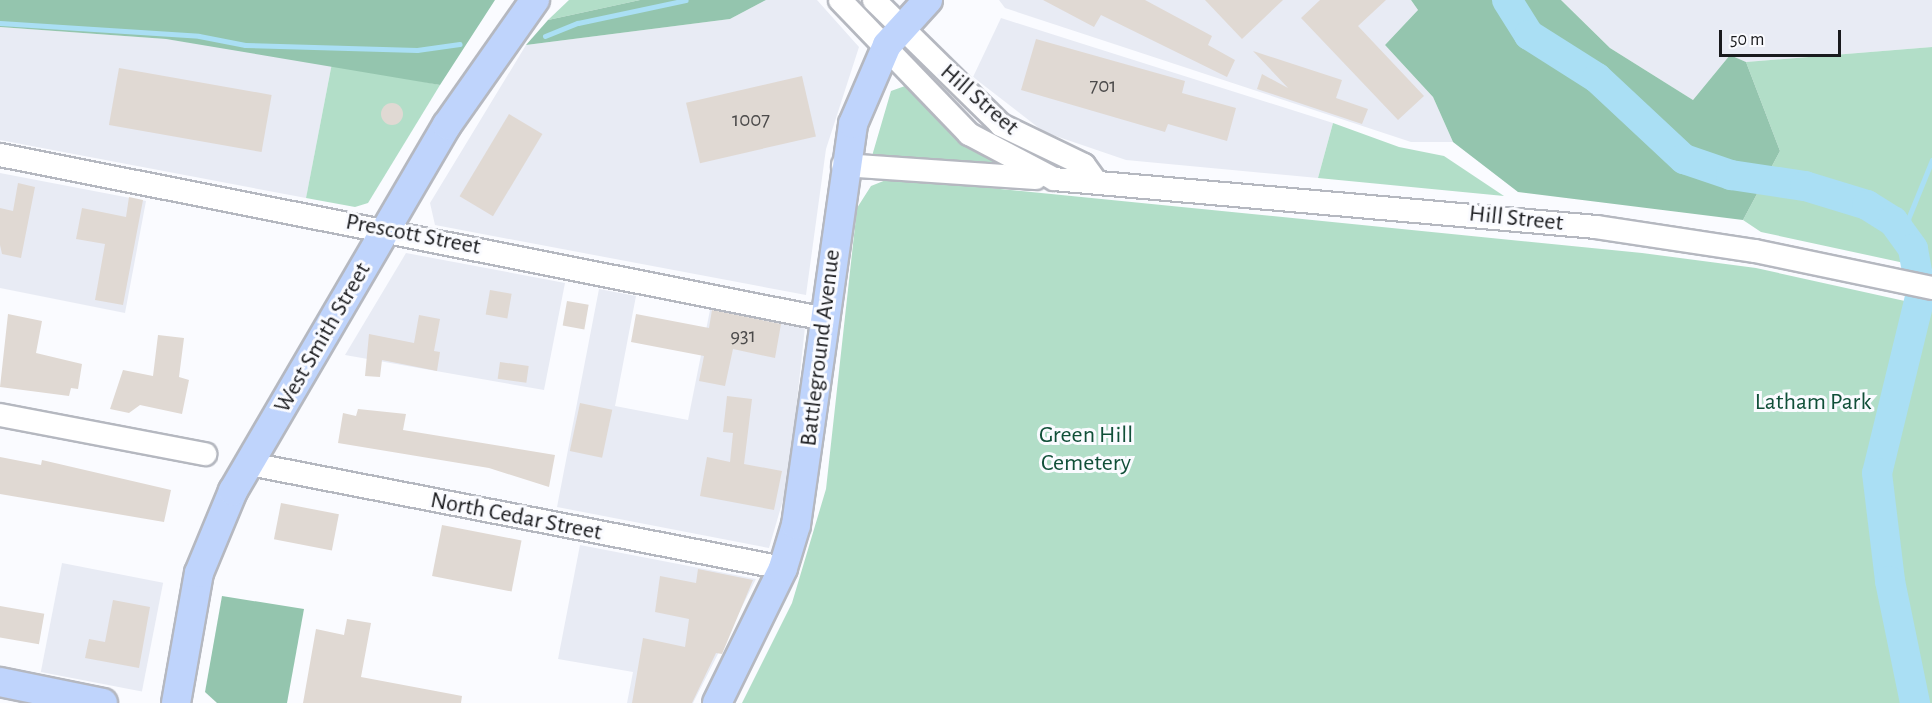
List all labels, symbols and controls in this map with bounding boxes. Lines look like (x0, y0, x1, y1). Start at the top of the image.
scale bar (1722, 18, 1844, 56)
text: 50 m (1730, 31, 1764, 49)
street label: Hill Street (934, 58, 1024, 142)
house number: 701 (1089, 73, 1117, 99)
house number: 1007 (732, 107, 770, 133)
street label: Hill Street (1467, 200, 1565, 238)
street label: Prescott Street (343, 208, 483, 262)
street label: Battleground Avenue (795, 248, 847, 448)
street label: West Smith Street (268, 258, 378, 418)
house number: 931 (730, 323, 756, 349)
park label: Latham Park (1755, 389, 1871, 417)
park label: Green Hill Cemetery (1039, 422, 1133, 478)
street label: North Cedar Street (428, 486, 604, 548)

